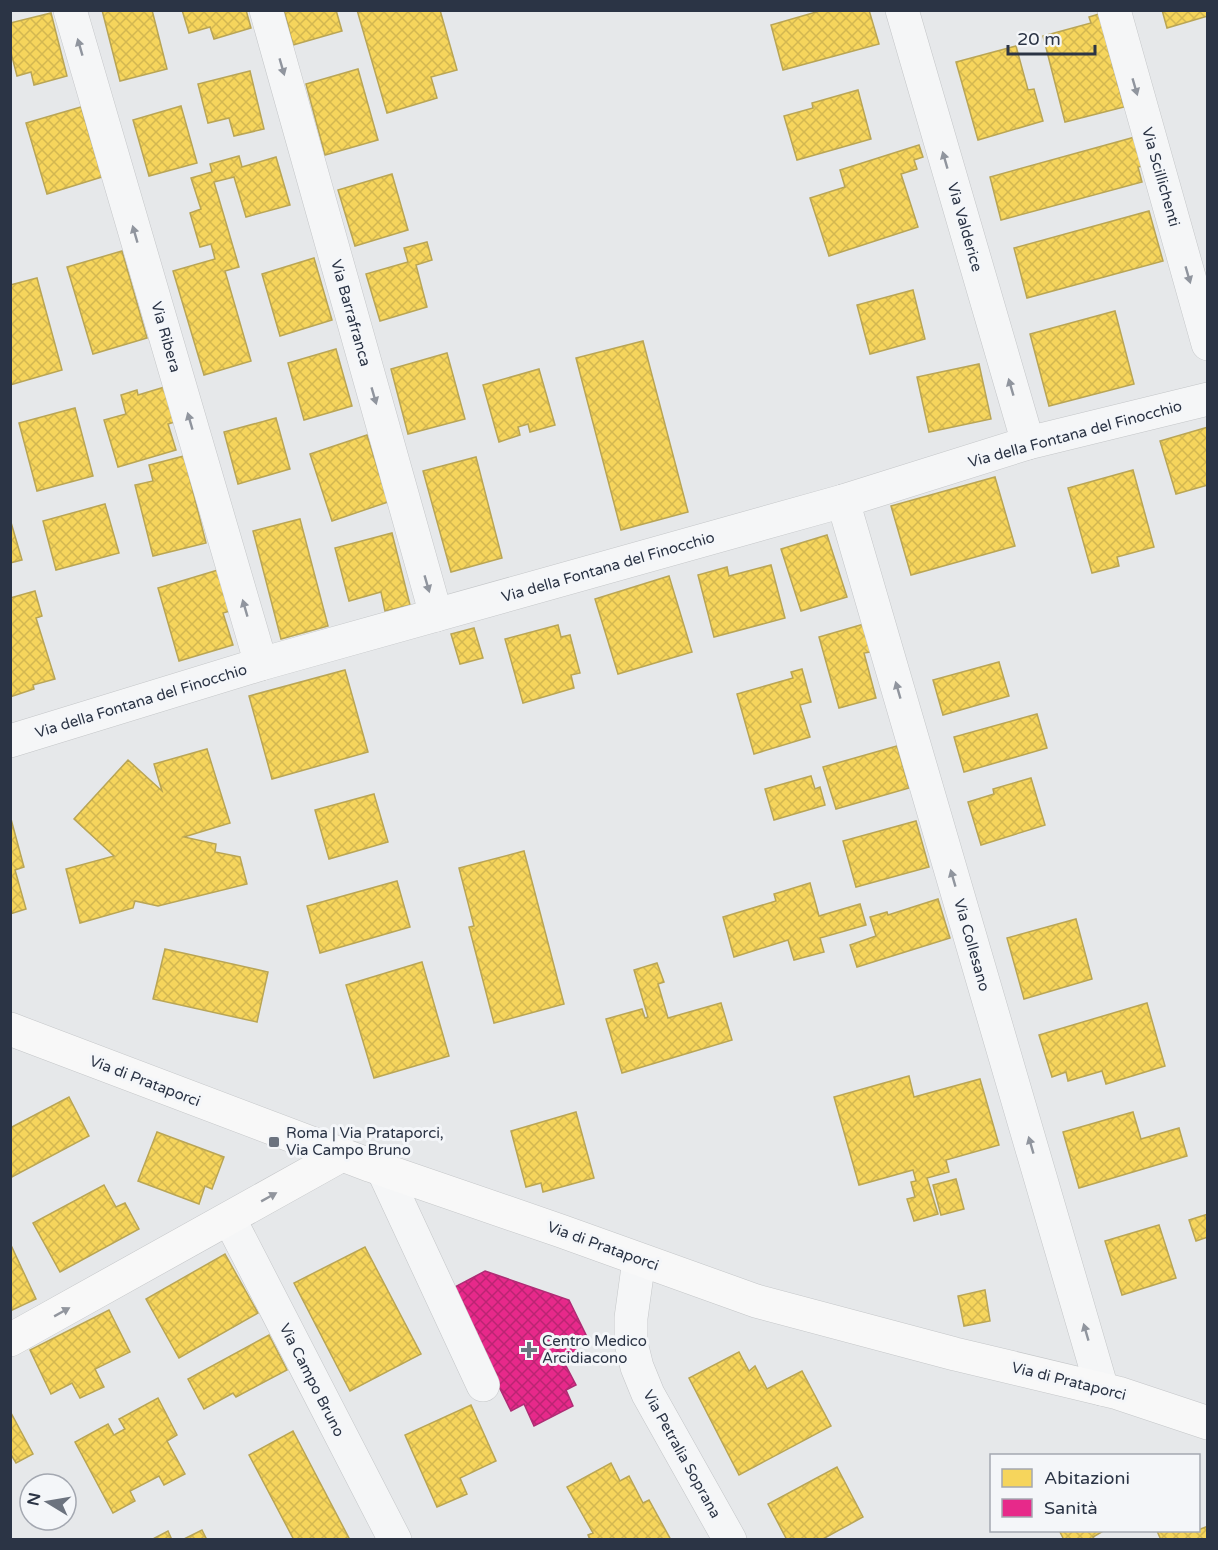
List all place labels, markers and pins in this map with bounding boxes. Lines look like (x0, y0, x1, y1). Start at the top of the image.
place label: Roma | Via Prataporci, Via Campo Bruno (286, 1124, 444, 1159)
marker: Roma | Via Prataporci, Via Campo Bruno (267, 1135, 281, 1149)
place label: Centro Medico Arcidiacono (542, 1332, 647, 1367)
marker: Centro Medico Arcidiacono (520, 1341, 538, 1359)

